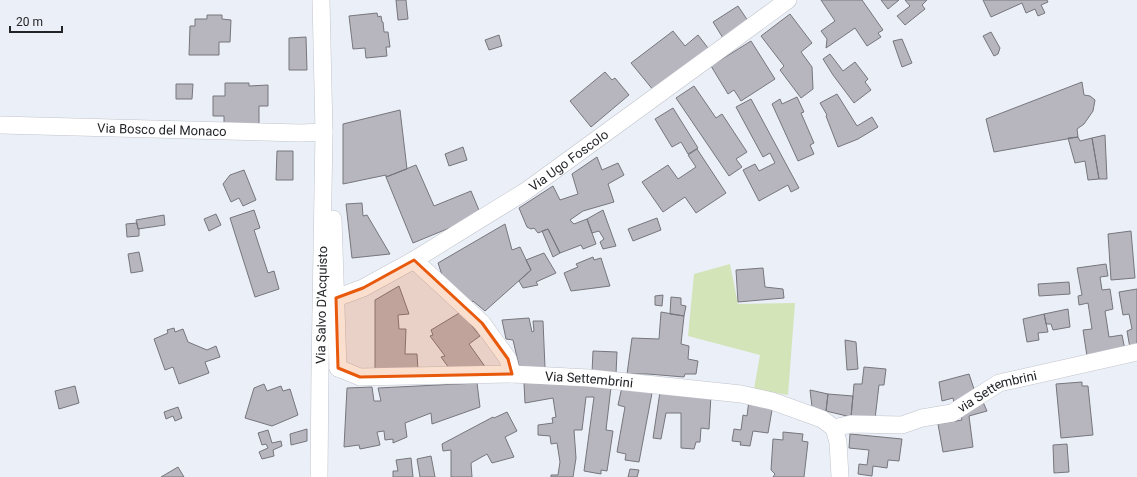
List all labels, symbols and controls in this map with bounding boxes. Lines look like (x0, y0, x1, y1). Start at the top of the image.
scale bar (10, 8, 62, 34)
text: 20 m (16, 15, 43, 29)
street label: Via Bosco del Monaco (97, 121, 227, 139)
street label: Via Ugo Foscolo (526, 127, 611, 194)
street label: Via Salvo D'Acquisto (313, 246, 330, 364)
street label: via Settembrini (955, 368, 1038, 416)
street label: Via Settembrini (544, 369, 634, 391)

